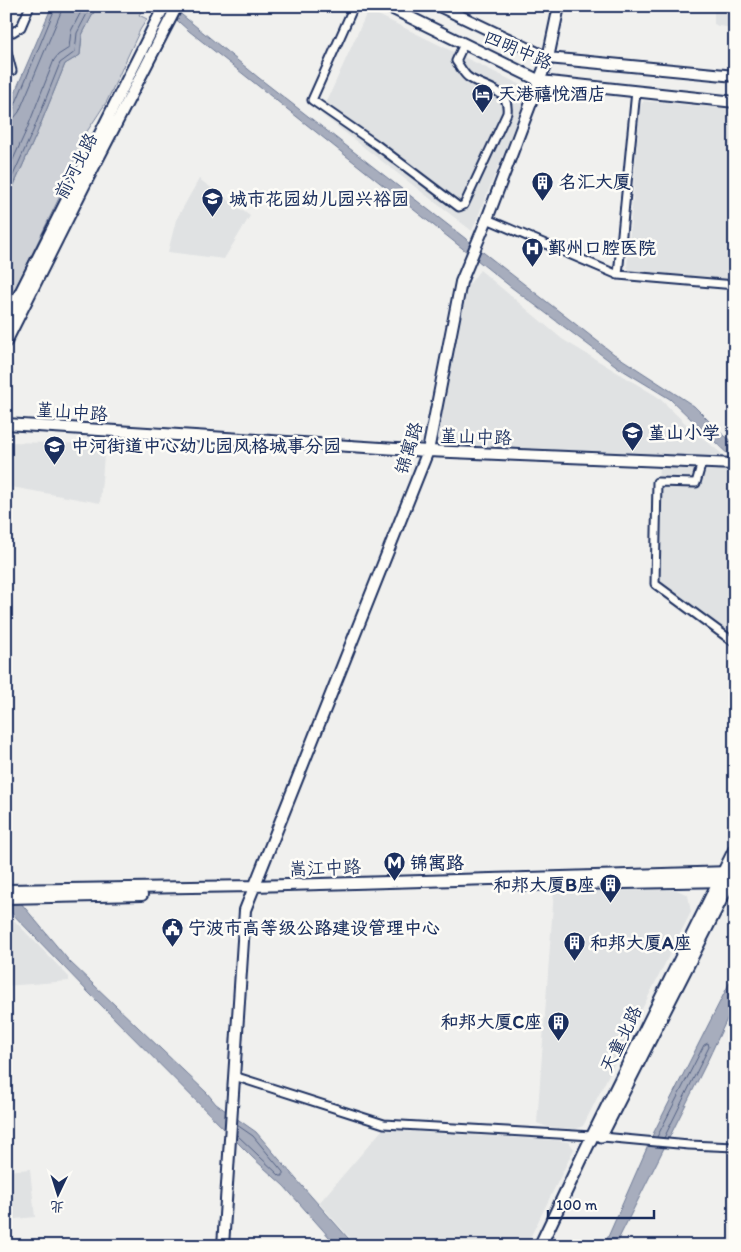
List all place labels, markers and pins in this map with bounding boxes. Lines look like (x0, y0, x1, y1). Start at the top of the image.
hotel icon: 天港禧悦酒店 (470, 82, 494, 113)
place label: 天港禧悦酒店 (498, 83, 606, 105)
building icon: 名汇大厦 (531, 170, 555, 201)
place label: 名汇大厦 (559, 171, 631, 193)
school or university icon: 城市花园幼儿园兴裕园 (201, 187, 225, 218)
place label: 城市花园幼儿园兴裕园 (229, 188, 409, 210)
hospital icon: 鄞州口腔医院 (520, 236, 544, 267)
place label: 鄞州口腔医院 (548, 237, 656, 259)
school or university icon: 堇山小学 (620, 421, 644, 452)
place label: 堇山小学 (648, 422, 720, 444)
school or university icon: 中河街道中心幼儿园风格城事分园 (43, 434, 67, 465)
place label: 中河街道中心幼儿园风格城事分园 (71, 435, 341, 457)
metro station icon: 锦寓路 (382, 851, 406, 882)
place label: 锦寓路 (410, 852, 464, 874)
building icon: 和邦大厦B座 (599, 873, 623, 904)
place label: 和邦大厦B座 (493, 874, 595, 896)
public building icon: 宁波市高等级公路建设管理中心 (160, 916, 184, 947)
place label: 宁波市高等级公路建设管理中心 (188, 917, 440, 939)
building icon: 和邦大厦A座 (562, 931, 586, 962)
place label: 和邦大厦A座 (590, 932, 692, 954)
building icon: 和邦大厦C座 (546, 1010, 570, 1041)
place label: 和邦大厦C座 (440, 1011, 542, 1033)

